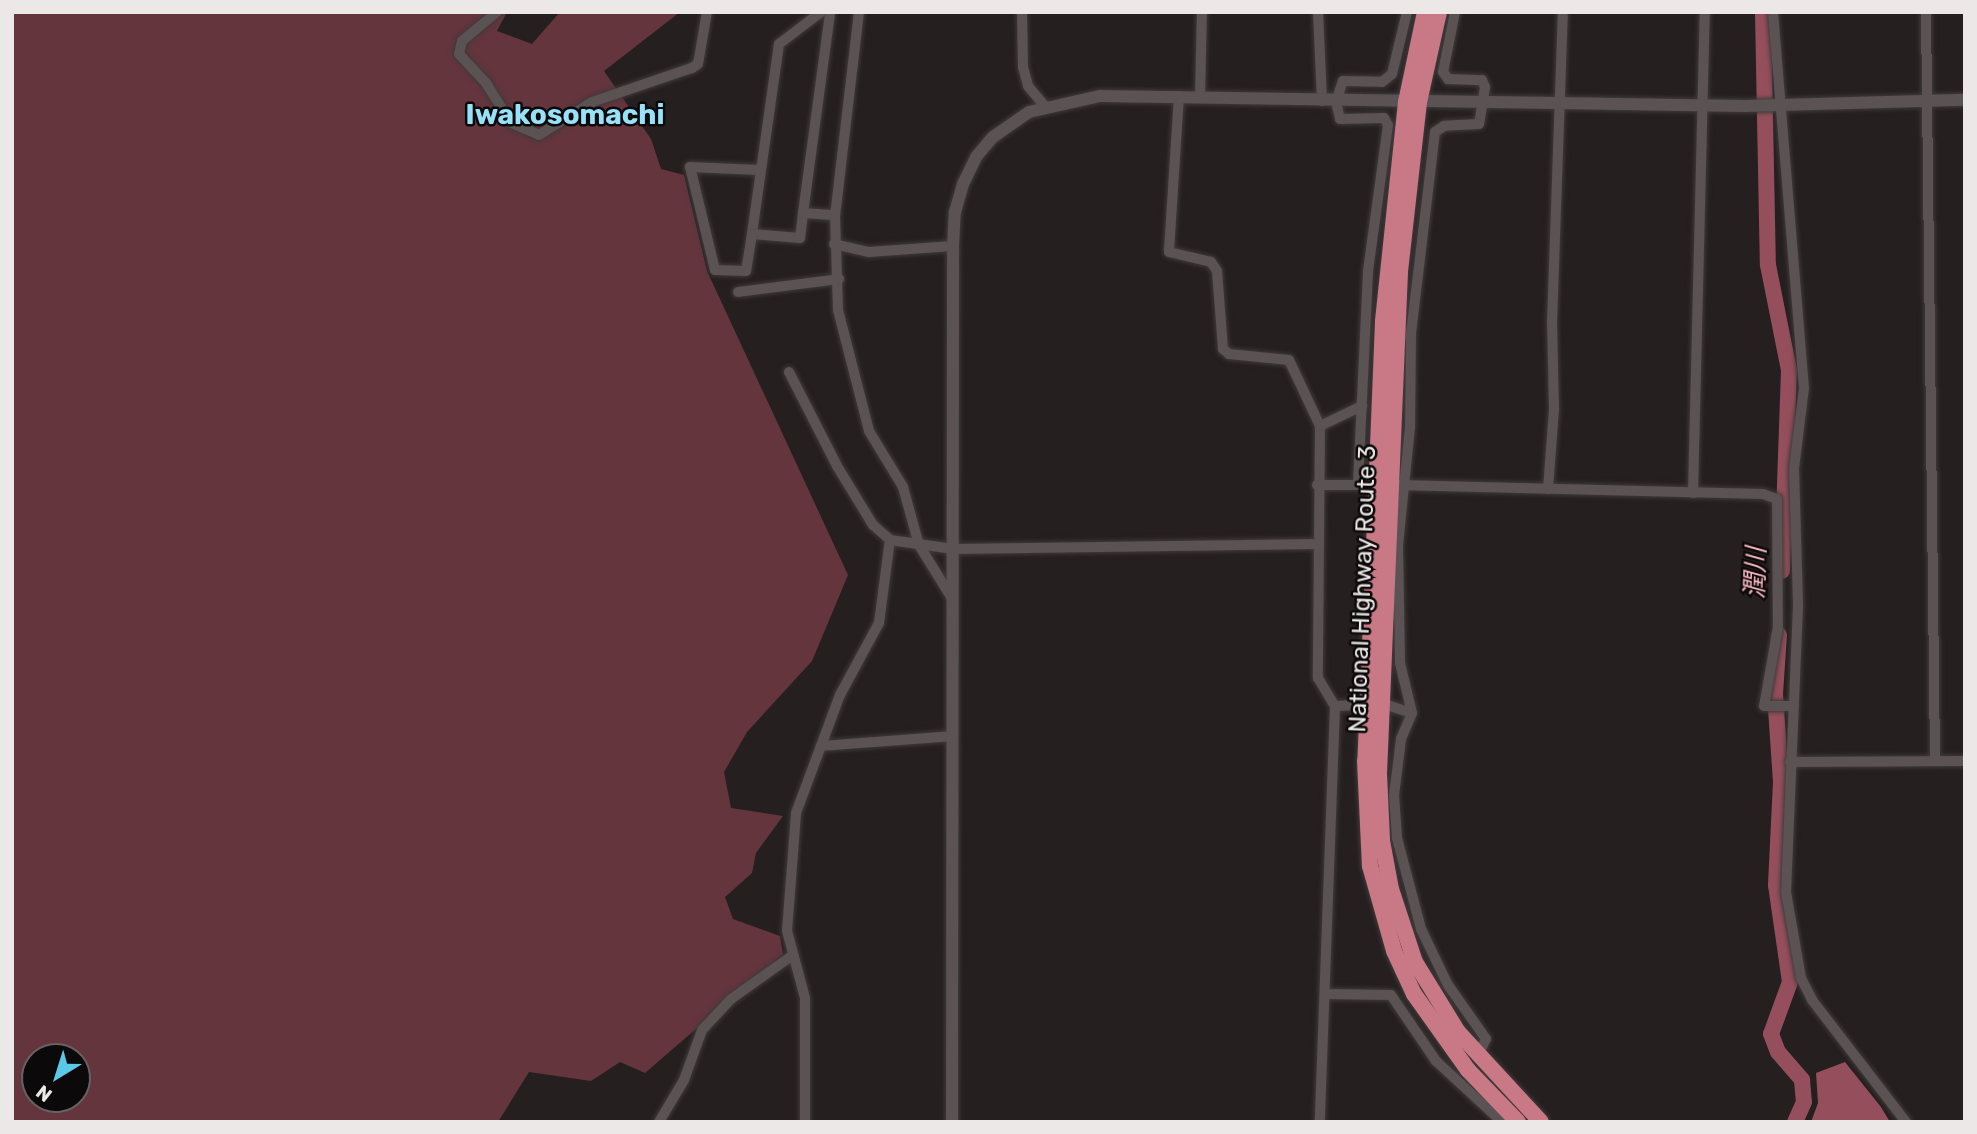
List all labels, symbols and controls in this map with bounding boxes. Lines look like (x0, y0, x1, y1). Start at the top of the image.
district label: Iwakosomachi (466, 98, 664, 132)
street label: National Highway Route 3 (1344, 445, 1382, 733)
water label: 潤川 (1740, 546, 1772, 600)
north arrow (21, 1043, 91, 1113)
text: N (32, 1080, 56, 1107)

